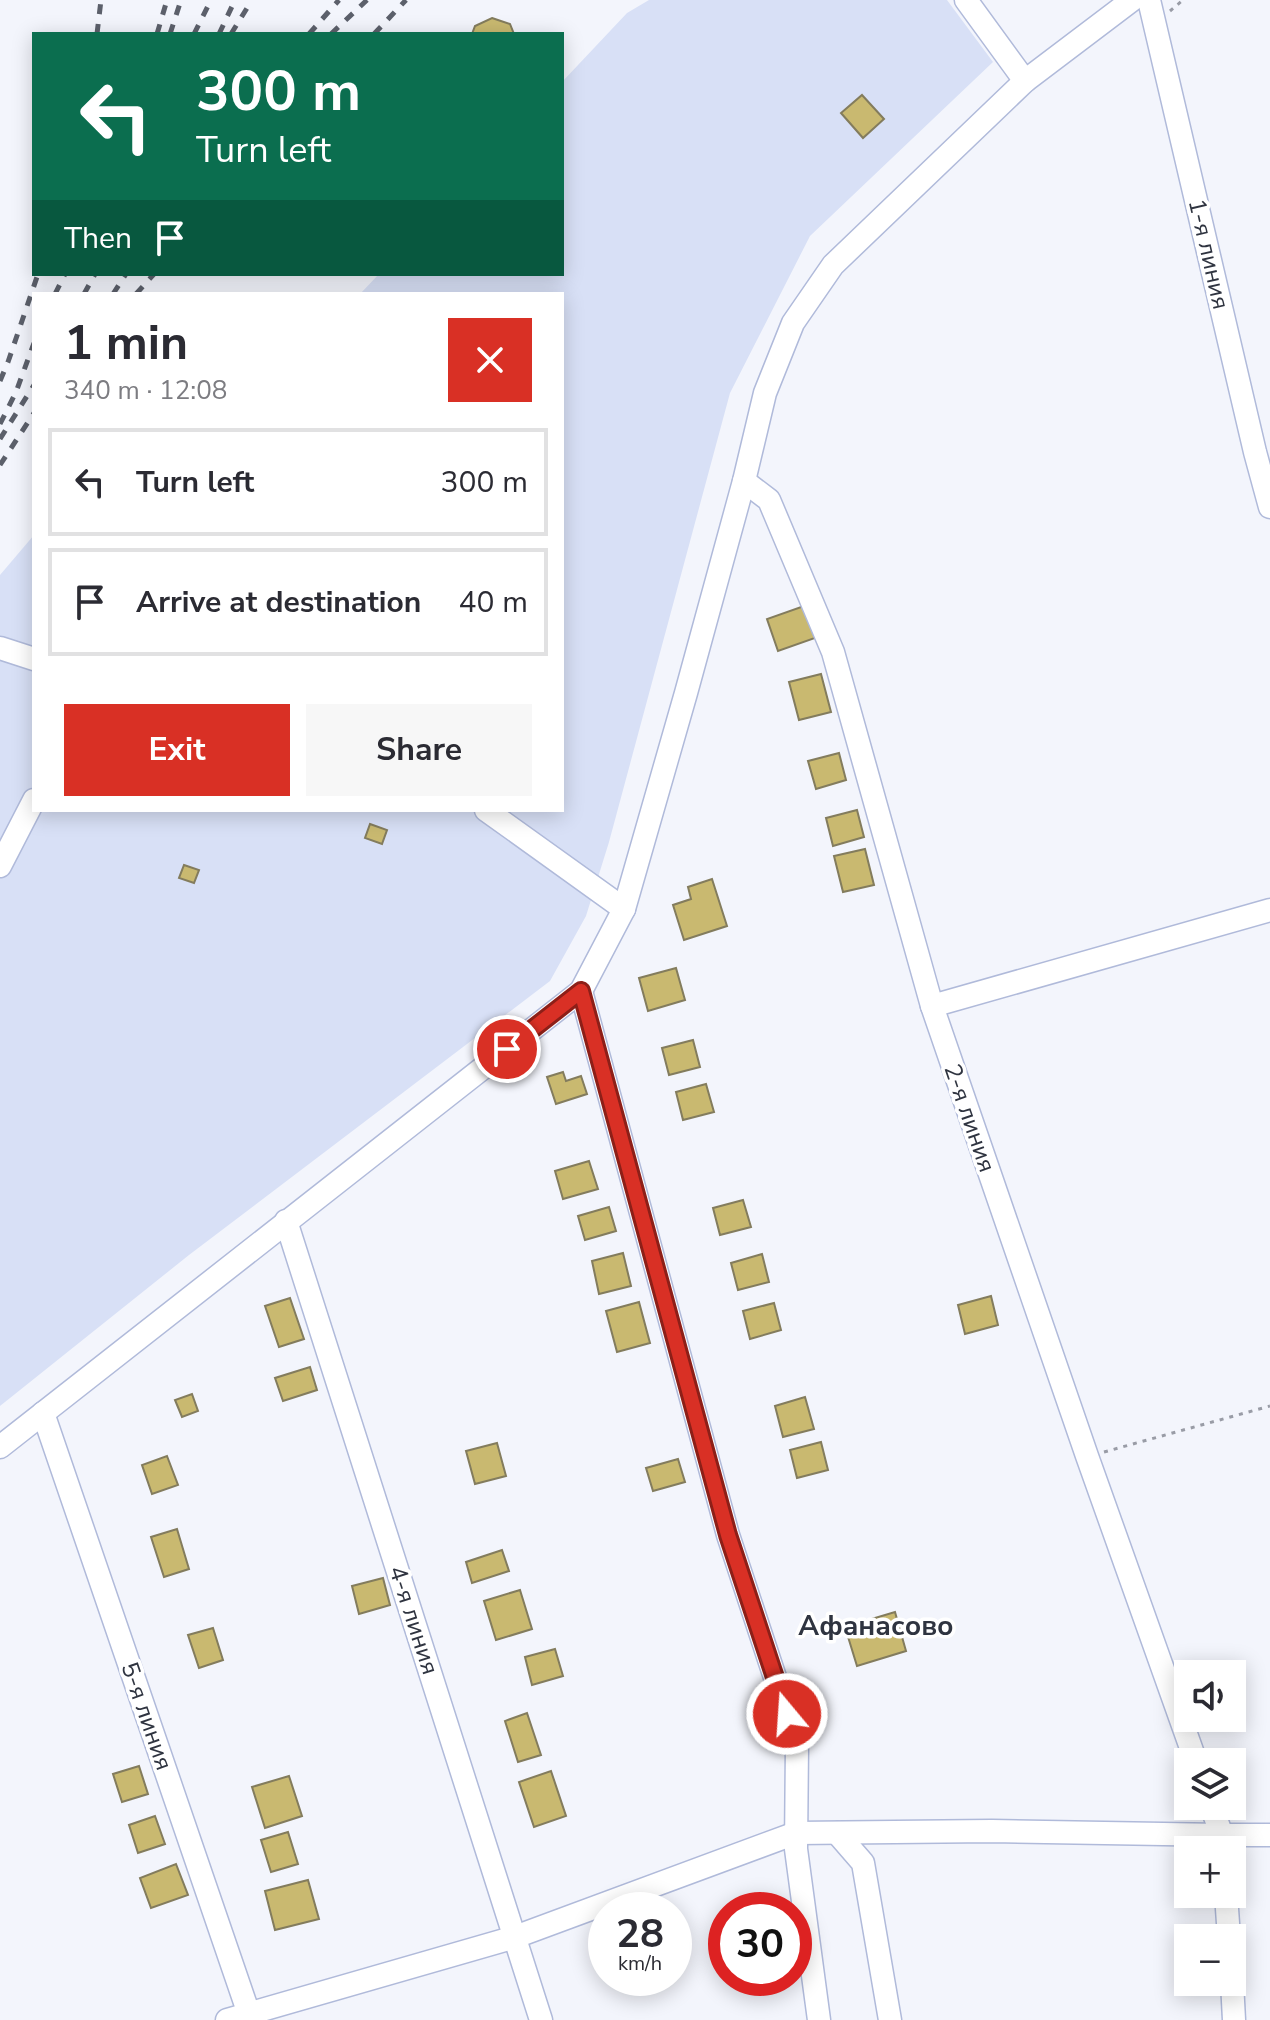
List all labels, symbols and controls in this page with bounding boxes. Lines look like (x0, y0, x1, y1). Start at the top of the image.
text: 300 m (196, 53, 361, 130)
icon: left (64, 64, 168, 168)
text: Turn left (196, 126, 331, 175)
street label: 1-я линия (1181, 196, 1237, 312)
icon: arrive (148, 216, 192, 260)
text: Then (64, 218, 132, 259)
text: 1 min (64, 310, 188, 376)
button: close (448, 318, 532, 402)
text: 340 m · 12:08 (64, 373, 227, 408)
icon: left (68, 460, 112, 504)
text: Turn left (136, 462, 254, 503)
text: 300 m (441, 462, 528, 503)
icon: arrive (68, 580, 112, 624)
text: Arrive at destination (136, 582, 421, 623)
text: 40 m (459, 582, 528, 623)
button: Exit (64, 704, 290, 796)
button: Share (306, 704, 532, 796)
pin (473, 1015, 541, 1083)
icon: arrive (485, 1027, 529, 1071)
street label: 2-я линия (937, 1060, 1003, 1176)
street label: 4-я линия (381, 1562, 447, 1678)
district label: Афанасово (798, 1607, 954, 1645)
street label: 5-я линия (114, 1658, 180, 1774)
map controls (1174, 1660, 1246, 1996)
button: sound (1174, 1660, 1246, 1732)
position arrow (745, 1672, 829, 1756)
button: layers (1174, 1748, 1246, 1820)
button: + (1174, 1836, 1246, 1908)
speed limit sign: 30 (708, 1892, 812, 1996)
text: 28 (616, 1907, 664, 1961)
button: − (1174, 1924, 1246, 1996)
text: km/h (618, 1950, 662, 1977)

